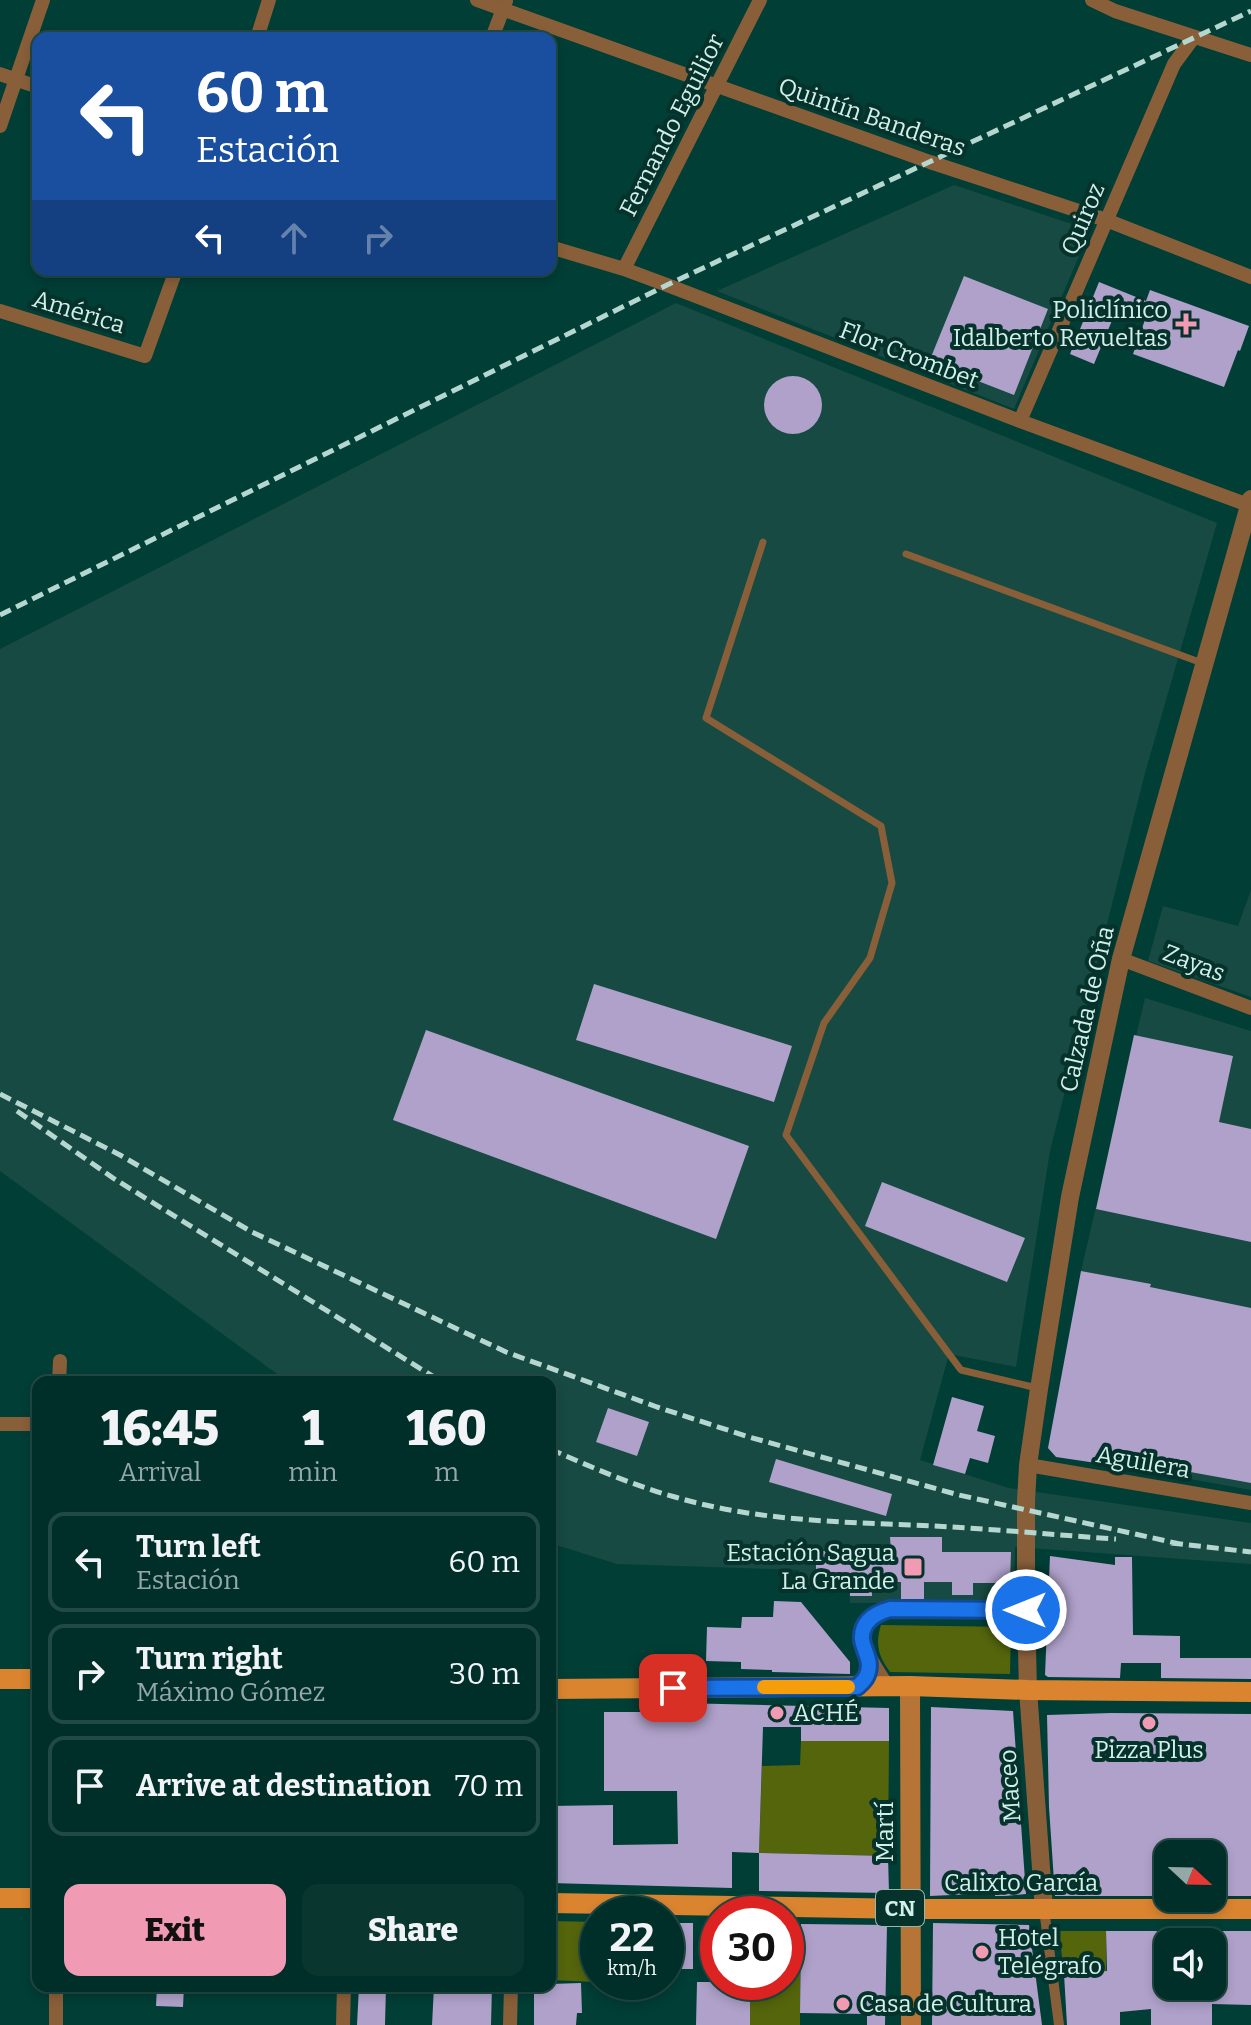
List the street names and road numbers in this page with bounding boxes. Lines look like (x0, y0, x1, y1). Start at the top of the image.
street label: Fernando Eguilior (614, 29, 730, 221)
street label: Quintín Banderas (775, 72, 969, 162)
street label: Quiroz (1055, 179, 1111, 259)
street label: América (29, 285, 129, 339)
street label: Flor Crombet (836, 316, 983, 394)
street label: Calzada de Oña (1054, 923, 1120, 1095)
street label: Zayas (1159, 938, 1229, 988)
street label: Aguilera (1094, 1440, 1192, 1484)
street label: Maceo (993, 1749, 1027, 1823)
street label: Martí (871, 1802, 899, 1862)
street label: Calixto García (944, 1869, 1098, 1897)
road number: CN (876, 1890, 924, 1926)

